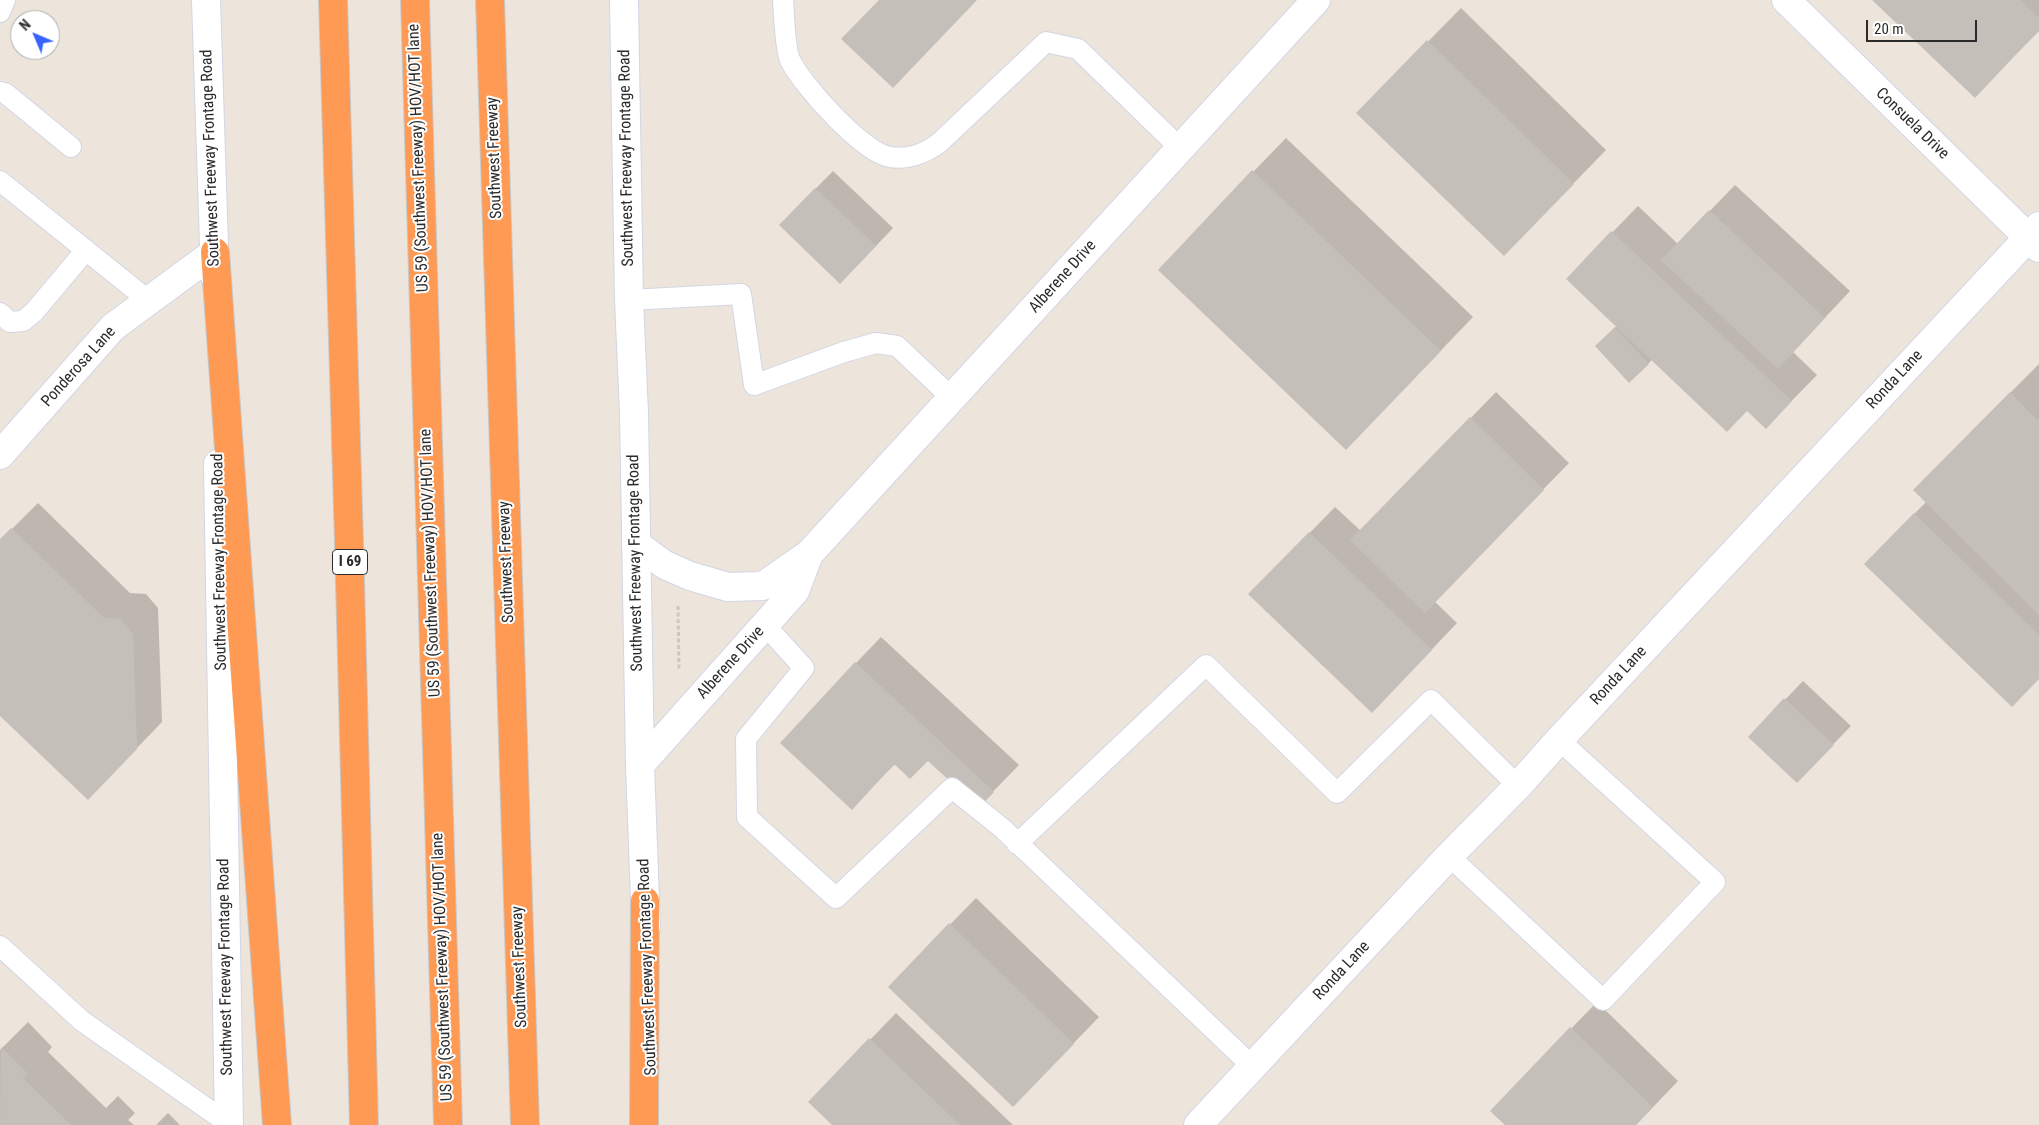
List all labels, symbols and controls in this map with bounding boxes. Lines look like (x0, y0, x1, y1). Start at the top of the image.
north arrow (10, 10, 60, 60)
scale bar (1869, 10, 1980, 42)
text: N (16, 16, 34, 34)
text: 20 m (1874, 20, 1904, 38)
street label: US 59 (Southwest Freeway) HOV/HOT lane (405, 24, 433, 292)
street label: Southwest Freeway Frontage Road (198, 49, 224, 267)
street label: Southwest Freeway Frontage Road (616, 49, 638, 267)
street label: Consuela Drive (1871, 84, 1953, 164)
street label: Southwest Freeway (483, 97, 507, 219)
street label: Alberene Drive (1025, 237, 1101, 317)
street label: Ponderosa Lane (38, 323, 120, 411)
street label: Ronda Lane (1863, 346, 1927, 414)
street label: US 59 (Southwest Freeway) HOV/HOT lane (417, 429, 445, 697)
street label: Southwest Freeway Frontage Road (209, 453, 231, 671)
street label: Southwest Freeway Frontage Road (625, 454, 647, 672)
street label: Southwest Freeway (495, 501, 519, 623)
road number: I 69 (332, 550, 368, 574)
street label: Alberene Drive (693, 623, 769, 703)
street label: Ronda Lane (1587, 642, 1651, 710)
street label: US 59 (Southwest Freeway) HOV/HOT lane (429, 833, 457, 1101)
street label: Southwest Freeway Frontage Road (215, 858, 237, 1076)
street label: Southwest Freeway Frontage Road (635, 858, 661, 1076)
street label: Southwest Freeway (508, 906, 532, 1028)
street label: Ronda Lane (1310, 937, 1374, 1005)

